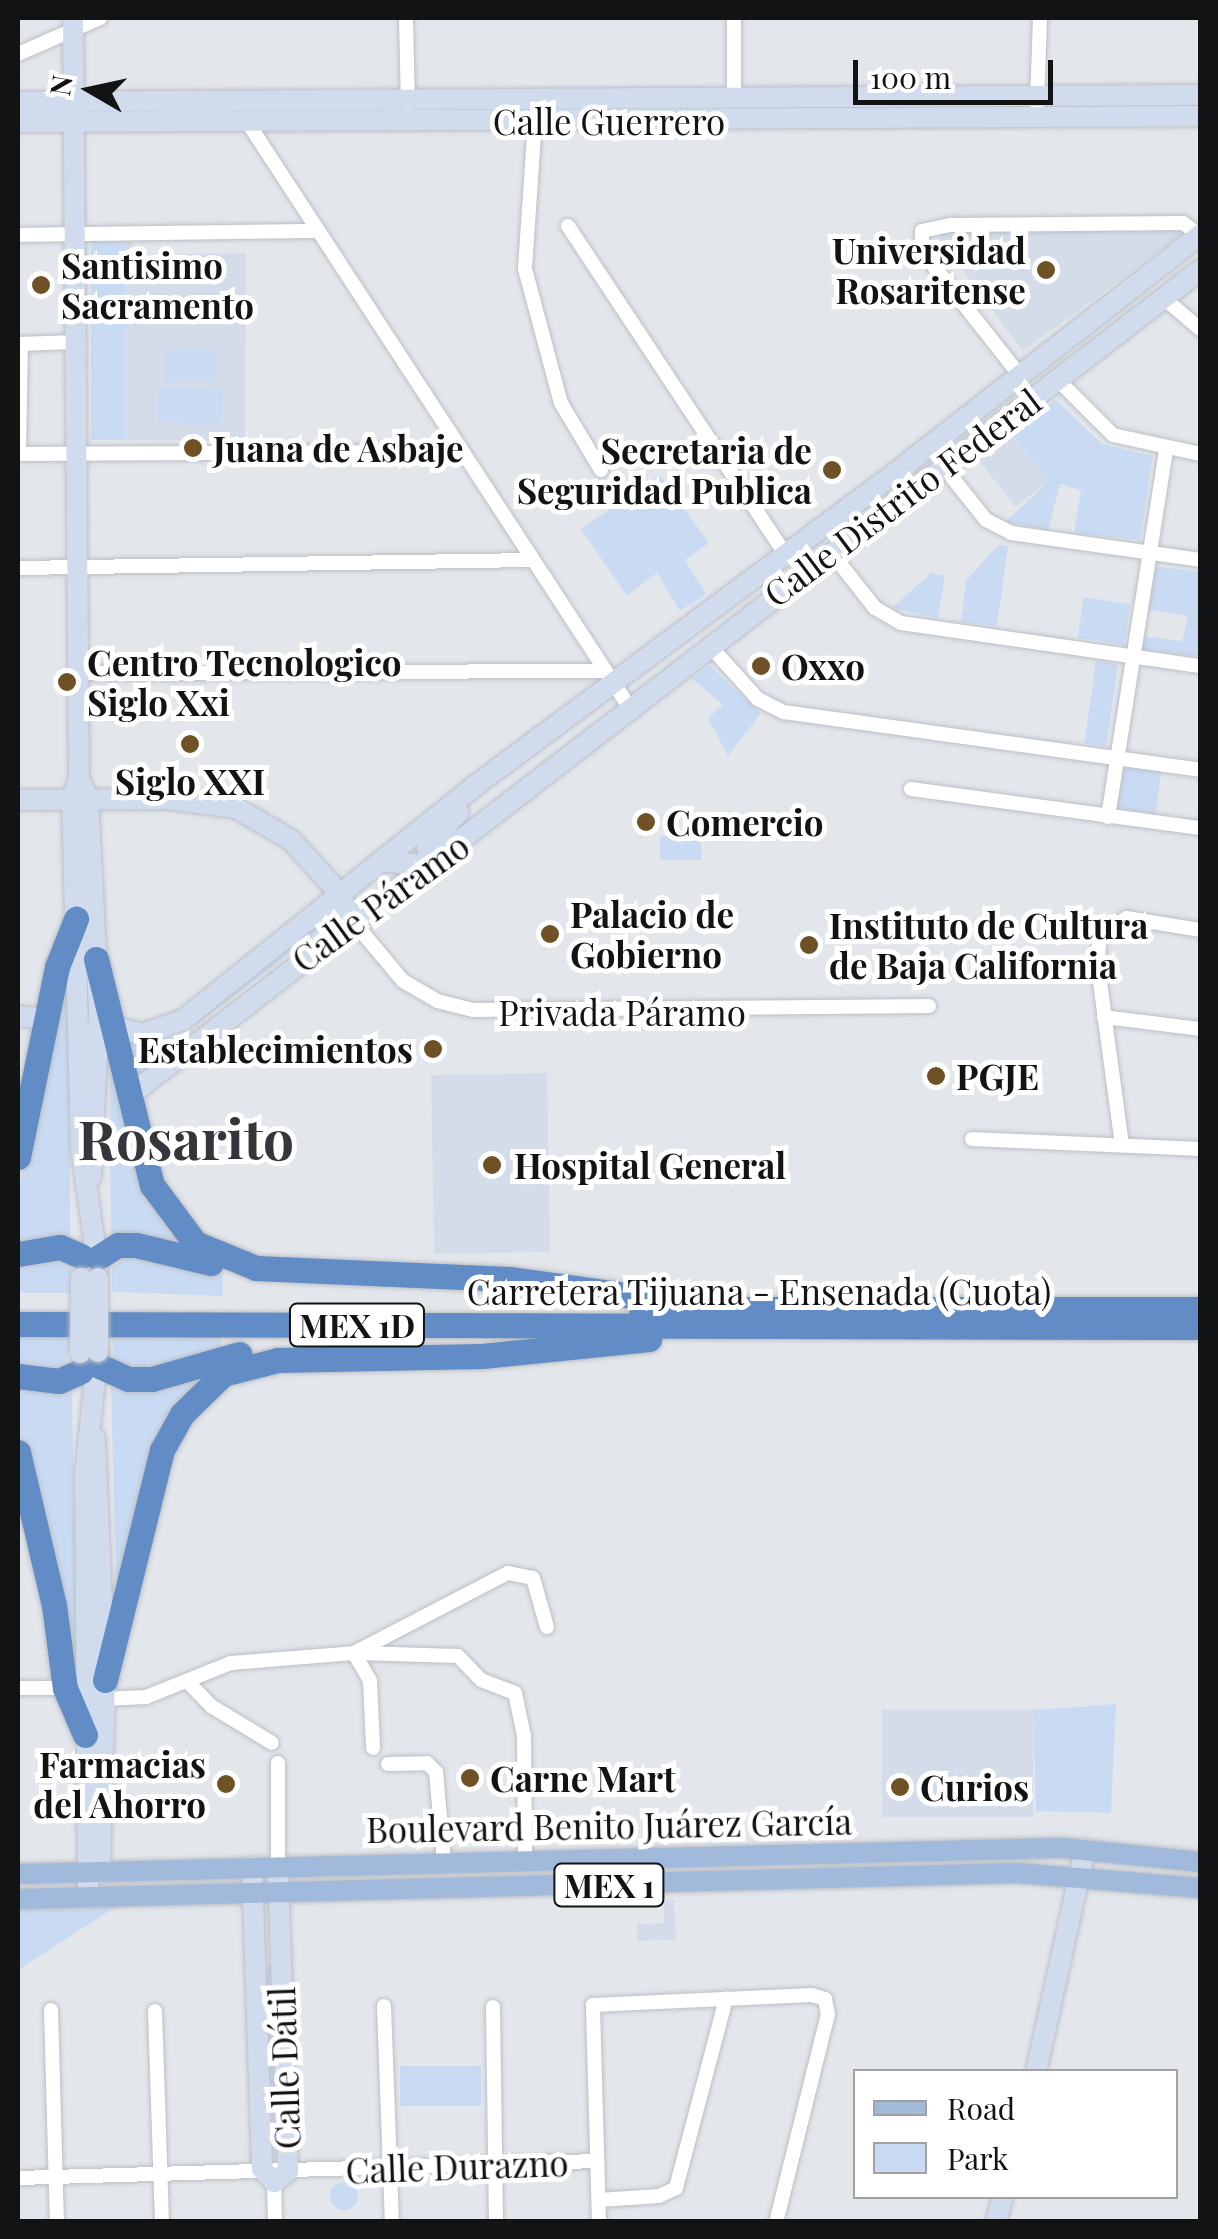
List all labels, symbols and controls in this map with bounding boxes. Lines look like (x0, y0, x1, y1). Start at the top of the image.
north arrow (40, 40, 140, 140)
scale bar (858, 40, 1058, 102)
text: 100 m (870, 57, 951, 97)
text: N (40, 72, 80, 98)
street label: Calle Guerrero (493, 100, 725, 142)
place label: Universidad Rosaritense (832, 229, 1026, 311)
place label: Santisimo Sacramento (61, 244, 254, 326)
marker: Universidad Rosaritense (1035, 259, 1057, 281)
marker: Santisimo Sacramento (30, 274, 52, 296)
street label: Calle Distrito Federal (756, 379, 1048, 615)
place label: Juana de Asbaje (213, 427, 465, 469)
place label: Secretaria de Seguridad Publica (517, 429, 812, 511)
marker: Juana de Asbaje (182, 437, 204, 459)
marker: Secretaria de Seguridad Publica (821, 459, 843, 481)
place label: Centro Tecnologico Siglo Xxi (87, 641, 402, 723)
place label: Oxxo (781, 645, 865, 687)
marker: Oxxo (750, 655, 772, 677)
marker: Centro Tecnologico Siglo Xxi (56, 671, 78, 693)
marker: Siglo XXI (179, 733, 201, 755)
place label: Siglo XXI (115, 760, 265, 802)
place label: Comercio (666, 801, 824, 843)
marker: Comercio (635, 811, 657, 833)
street label: Calle Páramo (283, 824, 477, 980)
place label: Palacio de Gobierno (570, 893, 734, 975)
place label: Instituto de Cultura de Baja California (829, 904, 1148, 986)
marker: Palacio de Gobierno (539, 923, 561, 945)
marker: Instituto de Cultura de Baja California (798, 934, 820, 956)
street label: Privada Páramo (498, 991, 746, 1033)
place label: Establecimientos (138, 1028, 413, 1070)
marker: Establecimientos (422, 1038, 444, 1060)
place label: PGJE (956, 1055, 1039, 1097)
marker: PGJE (925, 1065, 947, 1087)
district label: Rosarito (78, 1105, 294, 1171)
place label: Hospital General (514, 1144, 786, 1186)
marker: Hospital General (479, 1152, 505, 1178)
street label: Carretera Tijuana - Ensenada (Cuota) (466, 1270, 1052, 1312)
road number: MEX 1D (287, 1298, 427, 1352)
place label: Farmacias del Ahorro (32, 1743, 206, 1825)
place label: Carne Mart (490, 1757, 675, 1799)
place label: Curios (920, 1766, 1029, 1808)
marker: Carne Mart (459, 1767, 481, 1789)
marker: Farmacias del Ahorro (215, 1773, 237, 1795)
marker: Curios (889, 1776, 911, 1798)
street label: Boulevard Benito Juárez García (366, 1800, 852, 1850)
road number: MEX 1 (552, 1858, 666, 1912)
street label: Calle Dátil (260, 1986, 308, 2150)
legend (853, 2069, 1178, 2199)
text: Road (947, 2088, 1015, 2128)
text: Park (947, 2138, 1009, 2178)
street label: Calle Durazno (345, 2141, 569, 2191)

